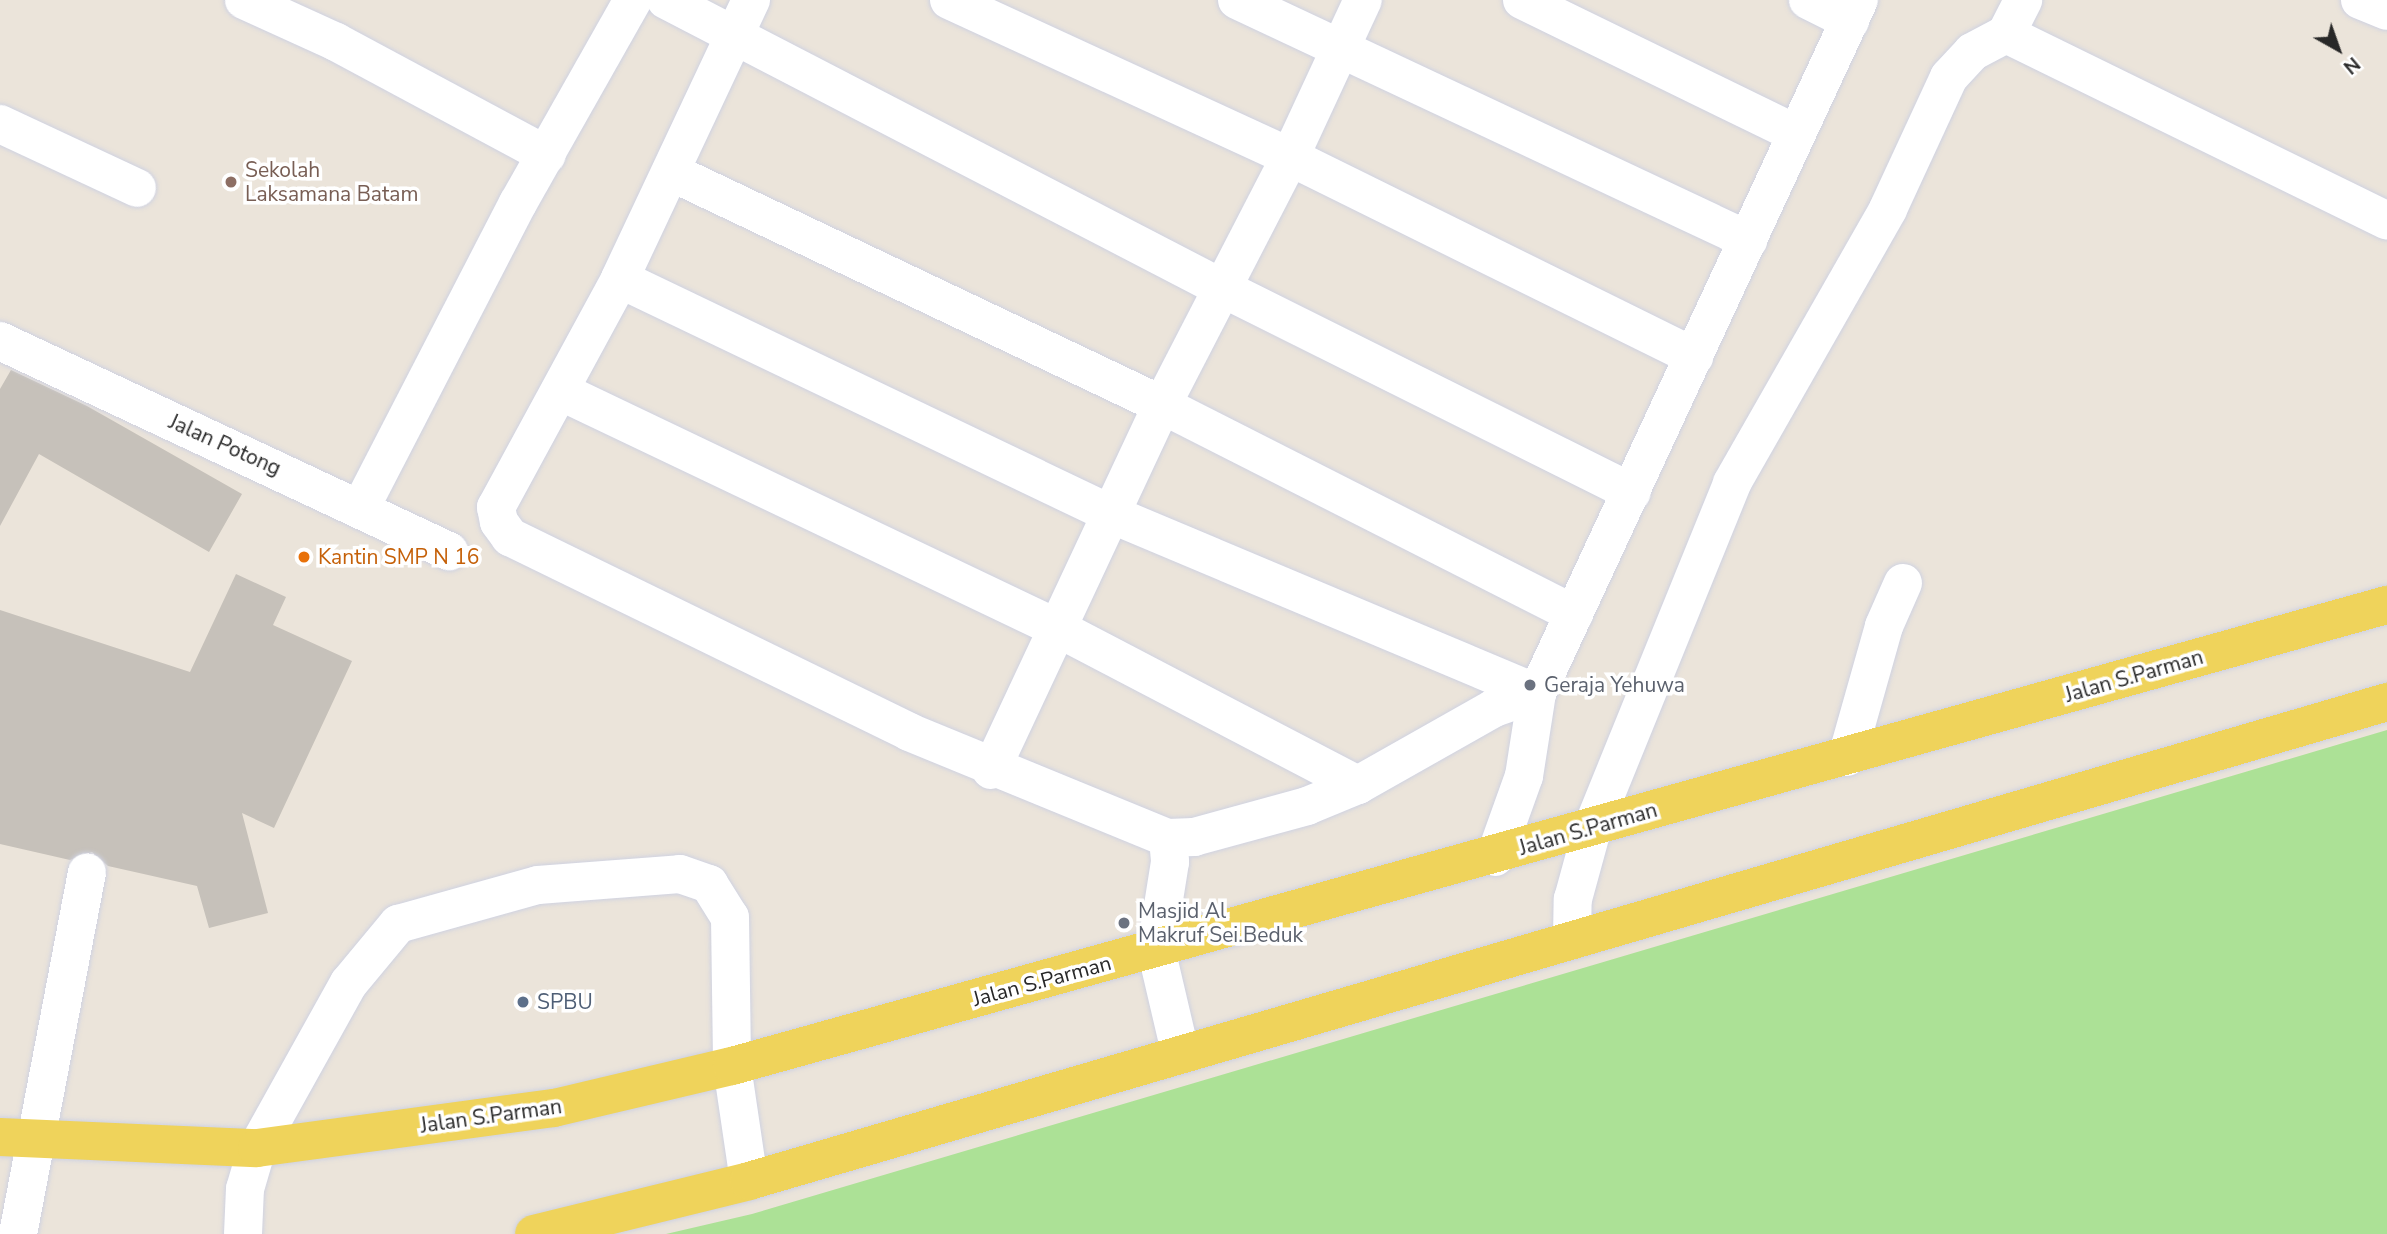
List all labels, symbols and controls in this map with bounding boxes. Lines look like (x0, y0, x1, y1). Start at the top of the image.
north arrow (2303, 14, 2373, 84)
text: N (2338, 51, 2365, 80)
place label: Sekolah Laksamana Batam (245, 157, 418, 207)
marker: Sekolah Laksamana Batam (223, 174, 239, 190)
street label: Jalan Potong (165, 409, 285, 481)
place label: Kantin SMP N 16 (318, 544, 479, 570)
marker: Kantin SMP N 16 (296, 549, 312, 565)
street label: Jalan S.Parman (2062, 644, 2206, 708)
place label: Geraja Yehuwa (1544, 672, 1685, 698)
marker: Geraja Yehuwa (1522, 677, 1538, 693)
street label: Jalan S.Parman (1516, 797, 1660, 861)
place label: Masjid Al Makruf Sei.Beduk (1138, 898, 1303, 948)
marker: Masjid Al Makruf Sei.Beduk (1116, 915, 1132, 931)
street label: Jalan S.Parman (970, 950, 1114, 1012)
place label: SPBU (537, 989, 593, 1015)
marker: SPBU (515, 994, 531, 1010)
street label: Jalan S.Parman (419, 1094, 563, 1138)

